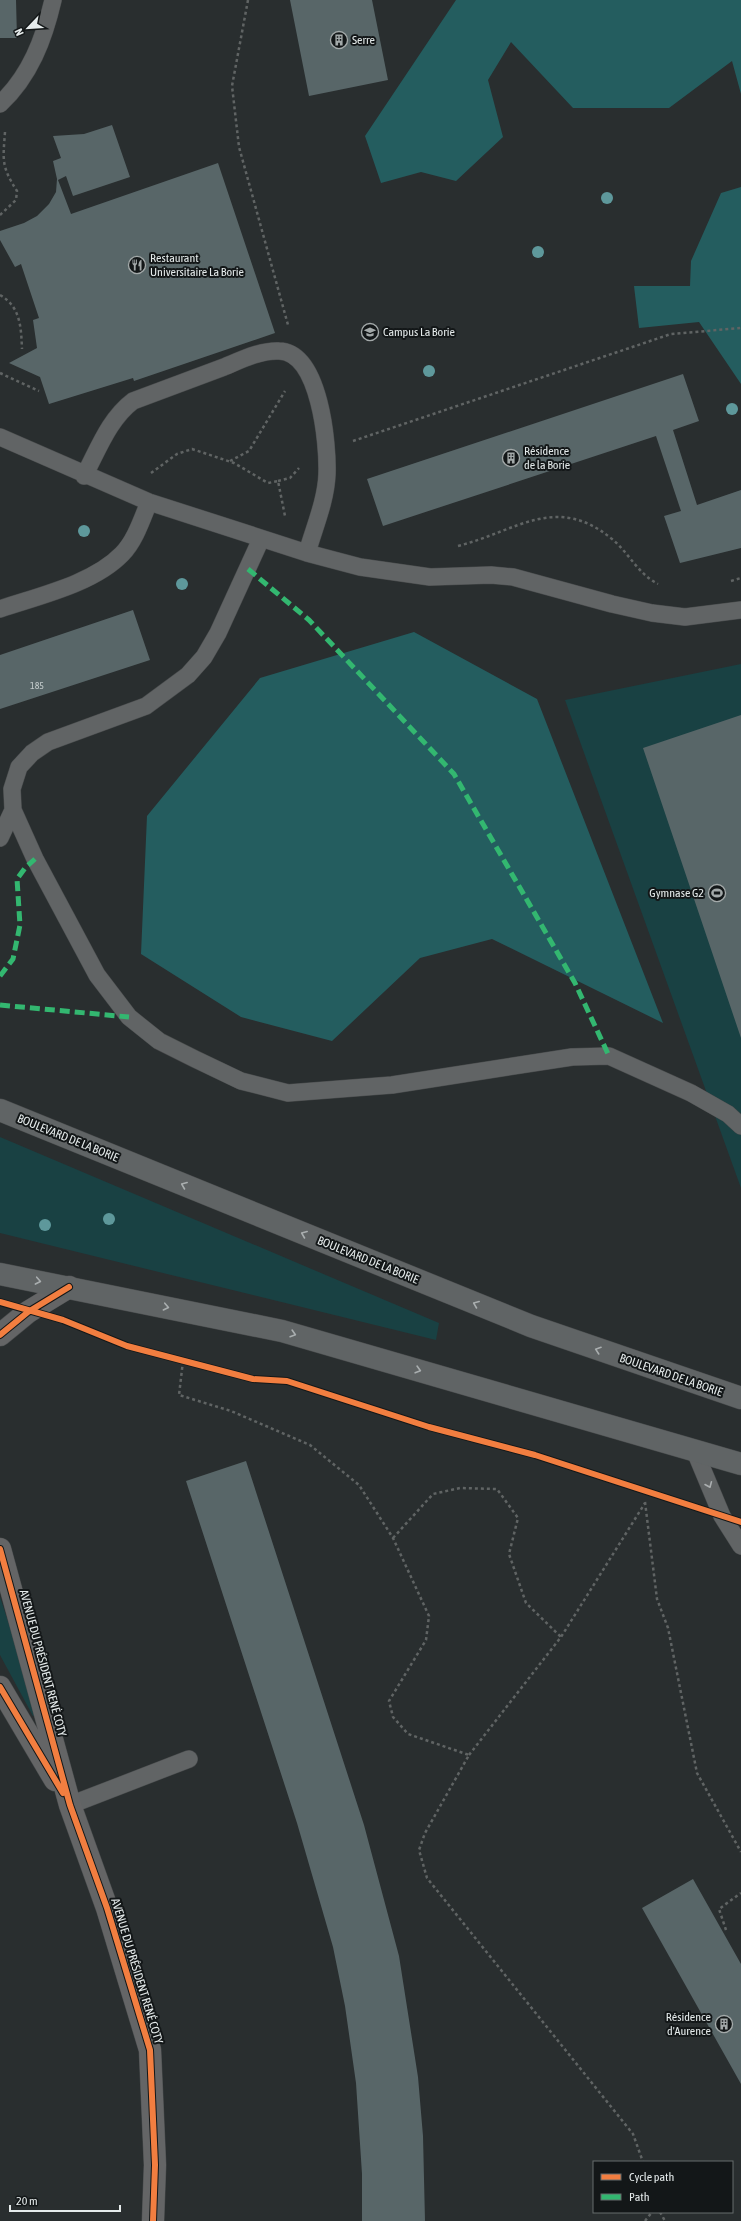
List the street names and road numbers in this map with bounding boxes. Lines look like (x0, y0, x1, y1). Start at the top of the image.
street label: BOULEVARD DE LA BORIE (15, 1111, 121, 1165)
street label: BOULEVARD DE LA BORIE (315, 1233, 421, 1287)
street label: BOULEVARD DE LA BORIE (618, 1351, 724, 1399)
street label: AVENUE DU PRÉSIDENT RENÉ COTY (17, 1588, 70, 1739)
street label: AVENUE DU PRÉSIDENT RENÉ COTY (108, 1897, 166, 2046)

